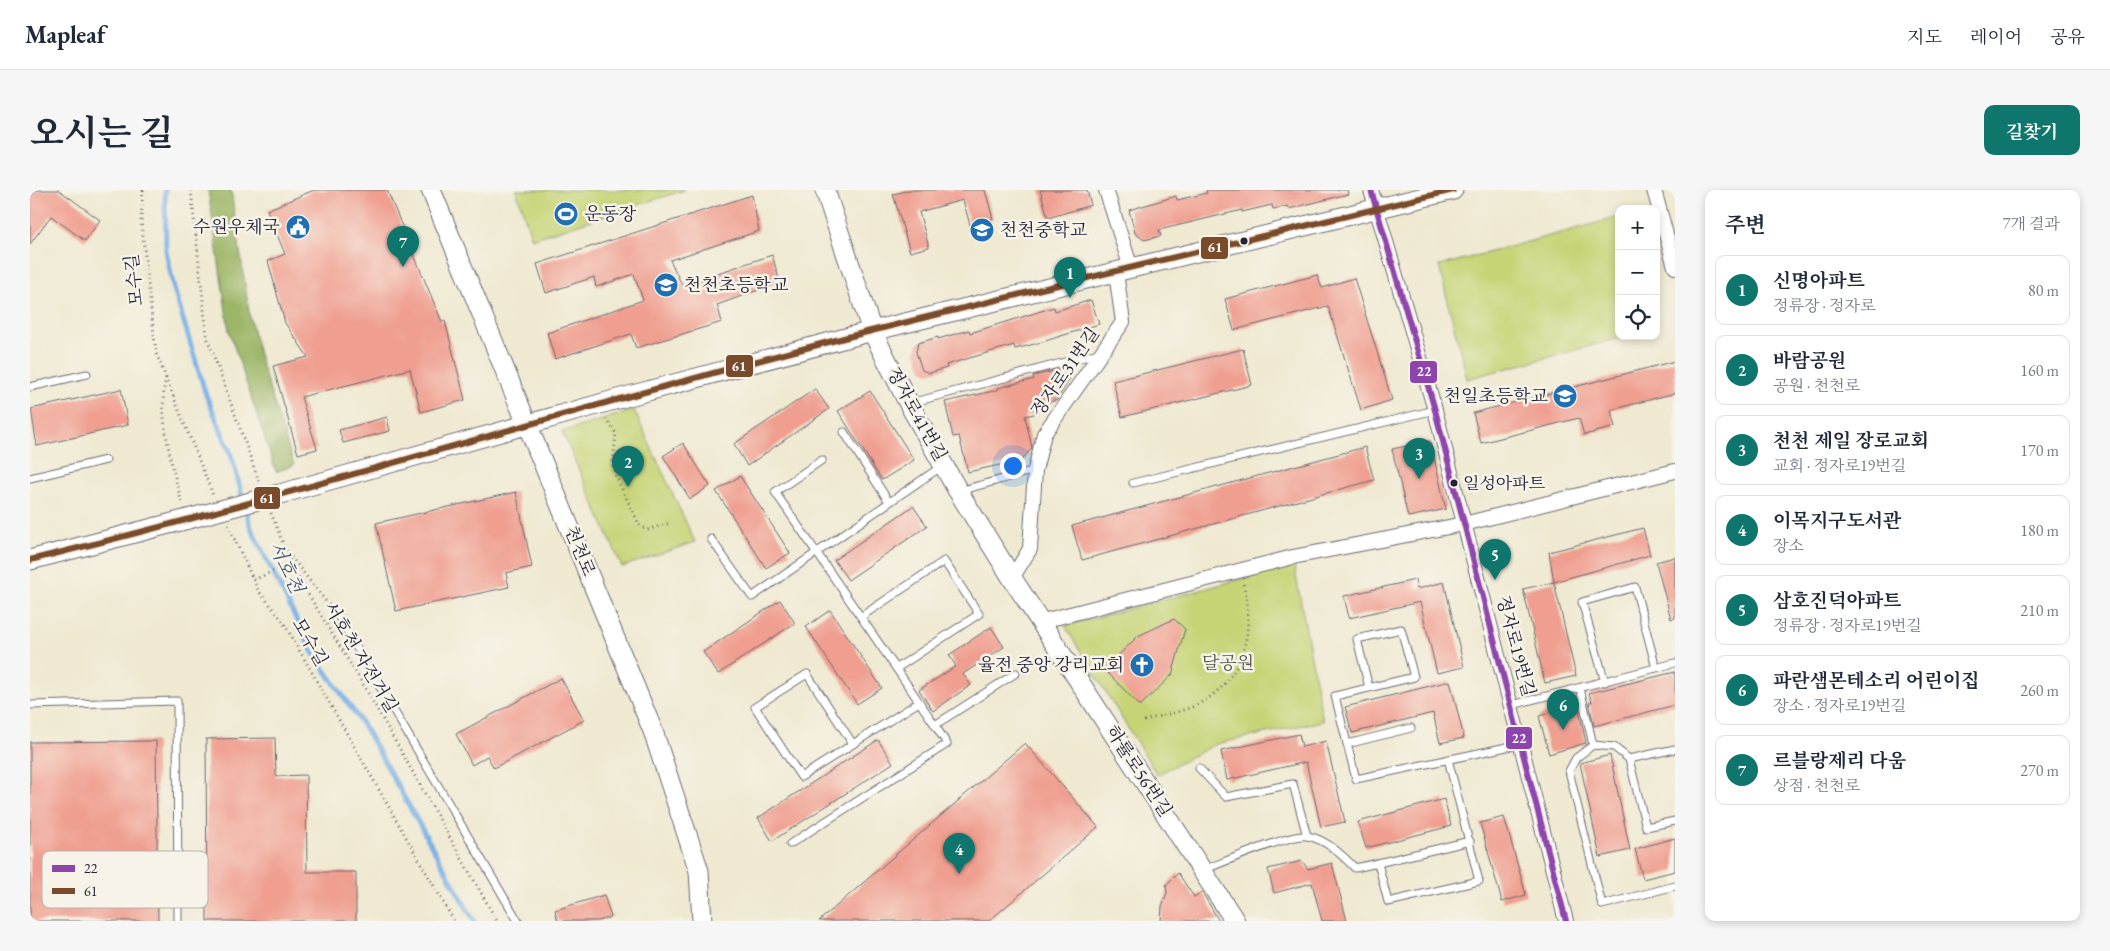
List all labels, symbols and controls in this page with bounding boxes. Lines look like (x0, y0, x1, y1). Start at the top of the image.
text: Mapleaf (25, 19, 106, 50)
text: 지도 (1907, 25, 1942, 48)
text: 레이어 (1970, 25, 2022, 48)
text: 공유 (2050, 25, 2085, 48)
button: 길찾기 (1984, 105, 2080, 155)
text: 오시는 길 (30, 110, 174, 155)
sports icon: 운동장 (553, 201, 579, 227)
place label: 운동장 (584, 202, 637, 225)
map controls (1615, 205, 1660, 340)
button: + (1615, 205, 1660, 250)
text: 주변 (1725, 211, 1766, 238)
text: 7개 결과 (2003, 213, 2060, 234)
public building icon: 수원우체국 (285, 214, 311, 240)
place label: 수원우체국 (193, 215, 280, 238)
school or university icon: 천천중학교 (969, 217, 995, 243)
place label: 천천중학교 (1000, 218, 1088, 241)
pin: 7 (387, 226, 419, 267)
line badge: 61 (1200, 236, 1229, 260)
unlabelled marker (1239, 236, 1249, 246)
text: 61 (1208, 238, 1222, 256)
button: − (1615, 250, 1660, 295)
street label: 모수길 (119, 253, 148, 307)
pin: 1 (1054, 257, 1086, 298)
text: 신명아파트 (1773, 268, 1865, 293)
school or university icon: 천천초등학교 (653, 272, 679, 298)
place label: 천천초등학교 (684, 273, 789, 296)
text: 1 (1738, 280, 1746, 301)
text: 80 m (2028, 280, 2059, 301)
button: locate (1615, 295, 1660, 340)
text: 정류장 · 정자로 (1773, 295, 1875, 316)
street label: 정자로31번길 (1025, 322, 1104, 421)
text: 바람공원 (1773, 348, 1846, 373)
line badge: 61 (725, 354, 754, 378)
text: 61 (732, 357, 746, 375)
line badge: 22 (1409, 360, 1438, 384)
text: 2 (1738, 360, 1746, 381)
text: 160 m (2020, 360, 2059, 381)
text: 22 (1417, 362, 1432, 380)
street label: 정자로41번길 (882, 363, 953, 465)
text: 공원 · 천천로 (1773, 375, 1860, 396)
school or university icon: 천일초등학교 (1552, 383, 1578, 409)
place label: 천일초등학교 (1444, 384, 1549, 407)
text: 천천 제일 장로교회 (1773, 428, 1929, 453)
pin: 3 (1403, 438, 1435, 479)
text: 3 (1738, 440, 1746, 461)
text: 170 m (2020, 440, 2059, 461)
pin: 2 (612, 446, 644, 487)
your location (1000, 453, 1026, 479)
text: 교회 · 정자로19번길 (1773, 455, 1906, 476)
place label: 일성아파트 (1463, 472, 1546, 494)
marker: 일성아파트 (1449, 478, 1459, 488)
line badge: 61 (253, 486, 281, 510)
text: 61 (260, 489, 274, 507)
text: 이목지구도서관 (1773, 508, 1901, 533)
text: 4 (1738, 520, 1746, 541)
text: 180 m (2020, 520, 2059, 541)
street label: 천천로 (560, 522, 601, 579)
text: 장소 (1773, 535, 1804, 556)
water label: 서호천 (263, 537, 311, 599)
pin: 5 (1479, 539, 1511, 580)
text: 삼호진덕아파트 (1773, 588, 1901, 613)
street label: 정자로19번길 (1492, 593, 1541, 699)
street label: 서호천 자전거길 (319, 597, 404, 716)
text: 5 (1738, 600, 1746, 621)
text: 210 m (2020, 600, 2059, 621)
street label: 모수길 (287, 613, 333, 670)
text: 정류장 · 정자로19번길 (1773, 615, 1922, 636)
park label: 달공원 (1202, 651, 1254, 674)
church icon: 율전 중앙 강리교회 (1129, 652, 1155, 678)
place label: 율전 중앙 강리교회 (978, 653, 1124, 676)
text: 파란샘몬테소리 어린이집 (1773, 668, 1979, 693)
text: 6 (1738, 680, 1746, 701)
text: 260 m (2020, 680, 2059, 701)
pin: 6 (1547, 689, 1579, 730)
text: 장소 · 정자로19번길 (1773, 695, 1906, 716)
street label: 하률로56번길 (1101, 721, 1177, 821)
line badge: 22 (1505, 726, 1533, 750)
text: 22 (1512, 729, 1527, 747)
text: 르블랑제리 다움 (1773, 748, 1906, 773)
text: 7 (1738, 760, 1746, 781)
text: 270 m (2020, 760, 2059, 781)
text: 상점 · 천천로 (1773, 775, 1860, 796)
pin: 4 (943, 833, 975, 874)
legend (42, 851, 208, 908)
text: 22 (84, 859, 98, 877)
text: 61 (84, 882, 97, 900)

